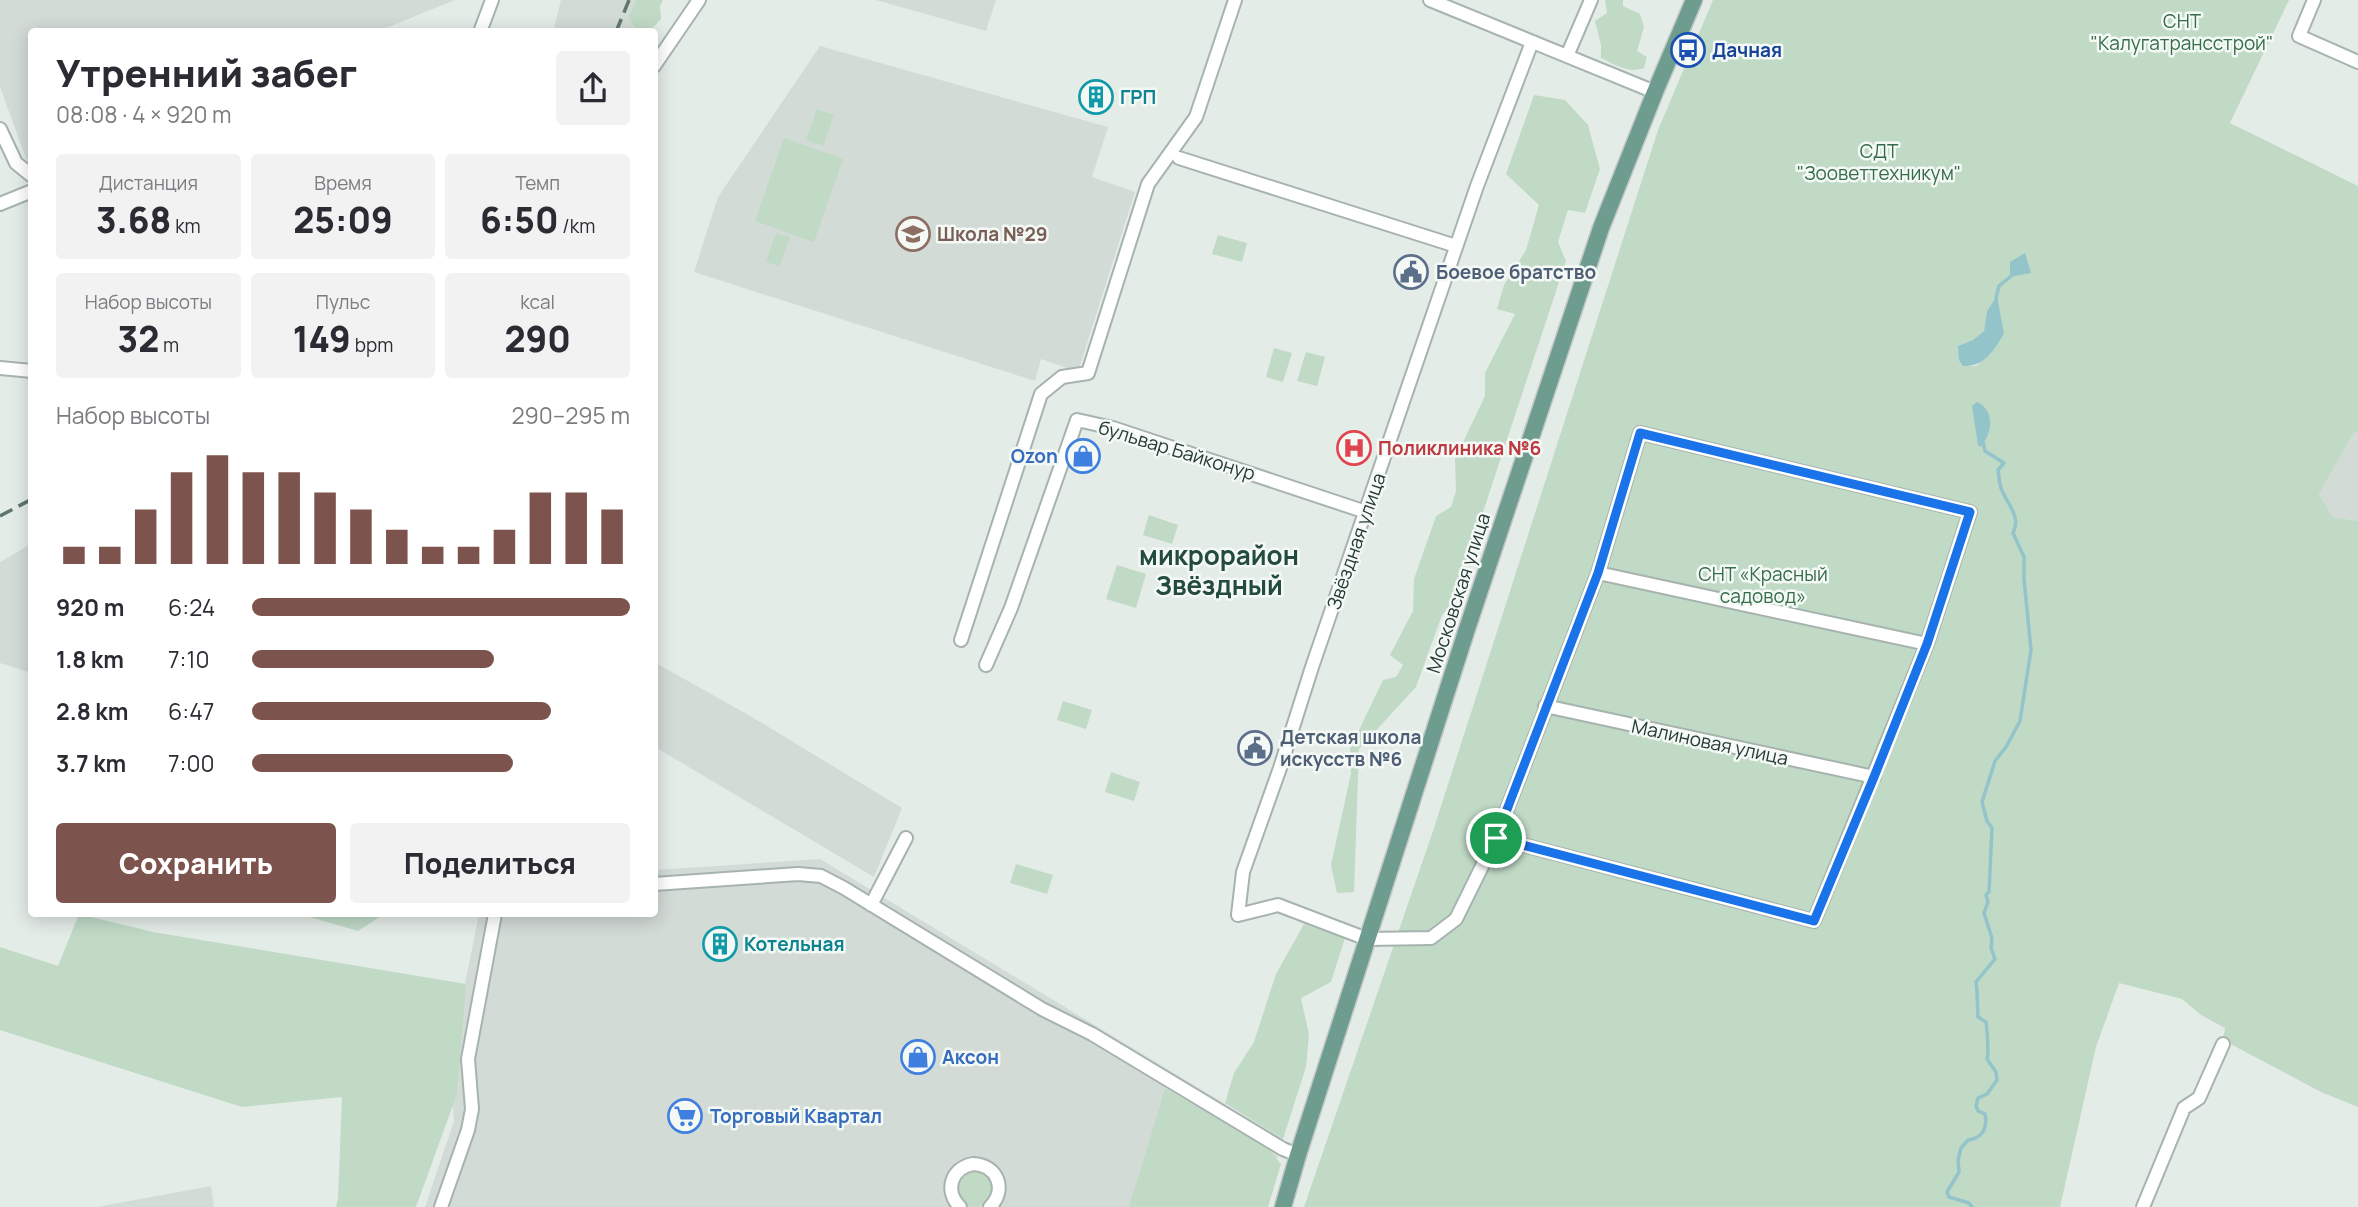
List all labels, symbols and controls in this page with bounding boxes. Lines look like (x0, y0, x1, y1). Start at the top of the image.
park label: СНТ "Калугатрансстрой" (2091, 8, 2273, 56)
bus stop icon: Дачная (1669, 31, 1707, 69)
place label: Дачная (1712, 37, 1782, 63)
text: Утренний забег (56, 46, 357, 98)
button: share (556, 51, 630, 125)
building icon: ГРП (1077, 78, 1115, 116)
place label: ГРП (1120, 84, 1156, 110)
text: 08:08 · 4 × 920 m (56, 98, 232, 130)
park label: СДТ "Зооветтехникум" (1797, 138, 1961, 186)
text: Дистанция (99, 170, 198, 196)
text: Время (314, 170, 372, 196)
text: Темп (515, 170, 560, 196)
text: 3.68 (96, 196, 171, 244)
text: 25:09 (293, 196, 393, 244)
text: 6:50 (480, 196, 559, 244)
text: km (171, 213, 201, 239)
text: /km (559, 213, 595, 239)
school or university icon: Школа №29 (894, 215, 932, 253)
place label: Школа №29 (937, 221, 1048, 247)
public building icon: Боевое братство (1392, 253, 1430, 291)
place label: Боевое братство (1436, 259, 1596, 285)
text: Набор высоты (85, 289, 212, 315)
text: Пульс (316, 289, 370, 315)
text: kcal (520, 289, 555, 315)
text: 32 (117, 315, 159, 363)
text: 149 (293, 315, 351, 363)
text: 290 (504, 315, 571, 363)
text: m (159, 332, 179, 358)
text: bpm (351, 332, 393, 358)
text: Набор высоты (56, 399, 210, 431)
text: 290–295 m (511, 399, 630, 431)
street label: бульвар Байконур (1095, 414, 1259, 486)
hospital icon: Поликлиника №6 (1335, 429, 1373, 467)
place label: Поликлиника №6 (1378, 435, 1541, 461)
shop icon: Ozon (1064, 437, 1102, 475)
place label: Ozon (1011, 443, 1058, 469)
street label: Звёздная улица (1320, 469, 1392, 613)
street label: Московская улица (1420, 510, 1496, 676)
district label: микрорайон Звёздный (1139, 537, 1299, 603)
park label: СНТ «Красный садовод» (1698, 561, 1828, 609)
text: 920 m (56, 591, 124, 623)
text: 6:24 (168, 591, 215, 623)
text: 1.8 km (56, 643, 124, 675)
text: 7:10 (168, 643, 209, 675)
text: 2.8 km (56, 695, 128, 727)
text: 6:47 (168, 695, 214, 727)
street label: Малиновая улица (1629, 713, 1791, 771)
place label: Детская школа искусств №6 (1280, 724, 1422, 772)
public building icon: Детская школа искусств №6 (1236, 729, 1274, 767)
text: 3.7 km (56, 747, 126, 779)
text: 7:00 (168, 747, 214, 779)
pin (1466, 808, 1526, 868)
icon: arrive (1477, 819, 1515, 857)
button: Сохранить (56, 823, 336, 903)
button: Поделиться (350, 823, 630, 903)
building icon: Котельная (701, 925, 739, 963)
place label: Котельная (744, 931, 844, 957)
shop icon: Аксон (899, 1038, 937, 1076)
place label: Аксон (942, 1044, 999, 1070)
supermarket icon: Торговый Квартал (666, 1097, 704, 1135)
place label: Торговый Квартал (710, 1103, 882, 1129)

